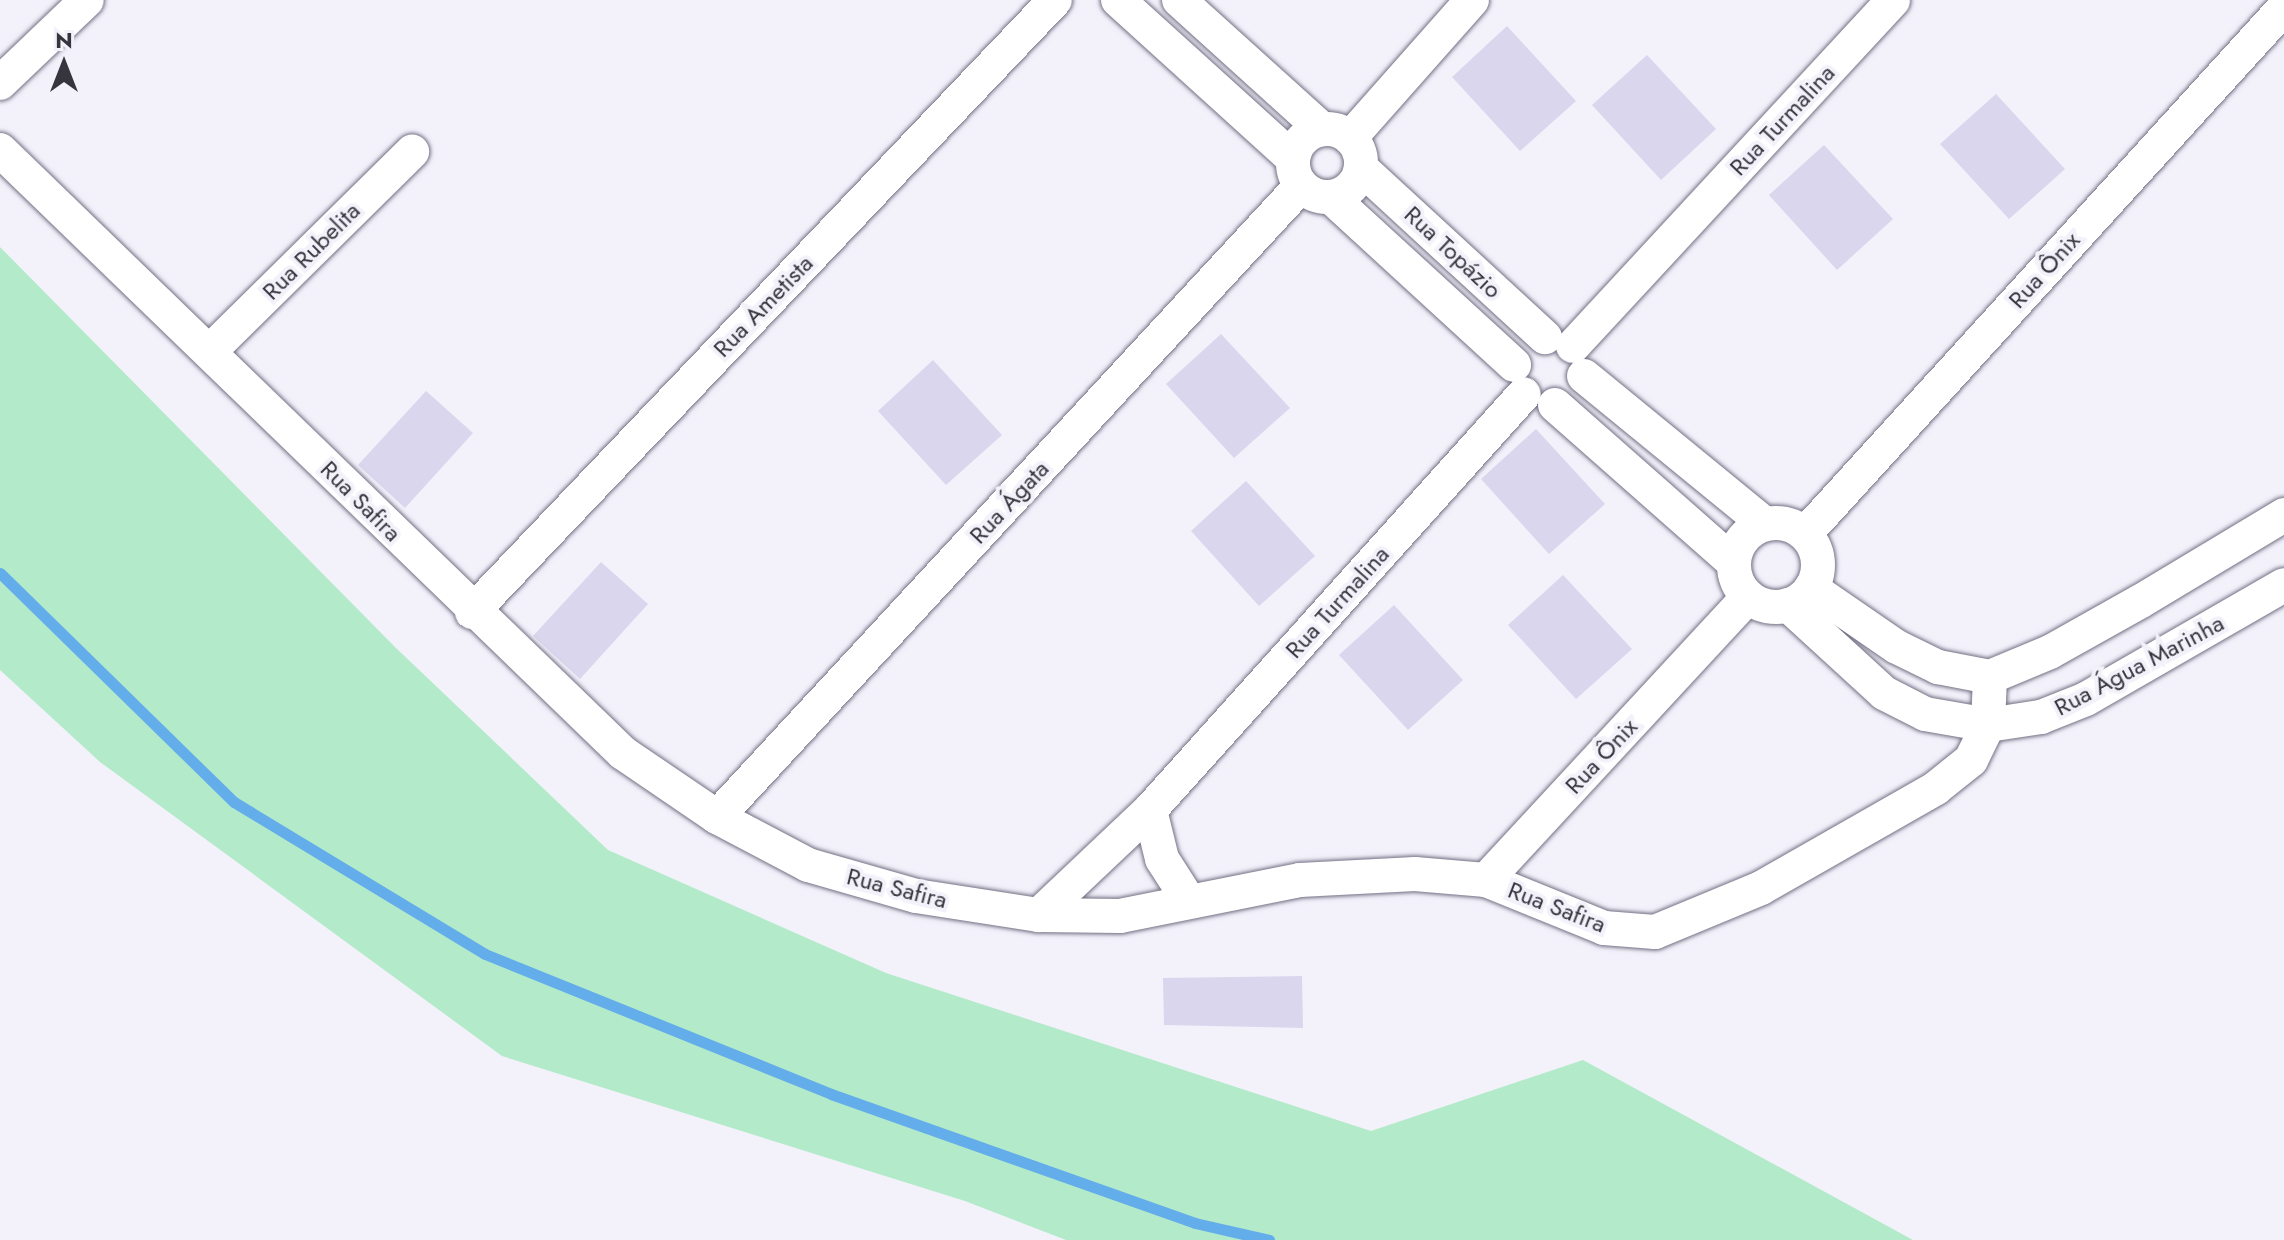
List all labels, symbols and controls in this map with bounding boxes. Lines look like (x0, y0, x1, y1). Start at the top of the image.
north arrow (24, 24, 104, 104)
text: N (55, 24, 73, 56)
street label: Rua Turmalina (1723, 59, 1841, 181)
street label: Rua Rubelita (256, 196, 366, 306)
street label: Rua Topázio (1398, 200, 1508, 304)
street label: Rua Ônix (2002, 226, 2086, 314)
street label: Rua Ametista (707, 249, 819, 363)
street label: Rua Ágata (963, 454, 1055, 550)
street label: Rua Safira (315, 455, 407, 547)
street label: Rua Turmalina (1279, 540, 1395, 664)
street label: Rua Água Marinha (2049, 608, 2229, 722)
street label: Rua Ônix (1559, 712, 1643, 800)
street label: Rua Safira (844, 862, 950, 914)
street label: Rua Safira (1504, 875, 1610, 939)

